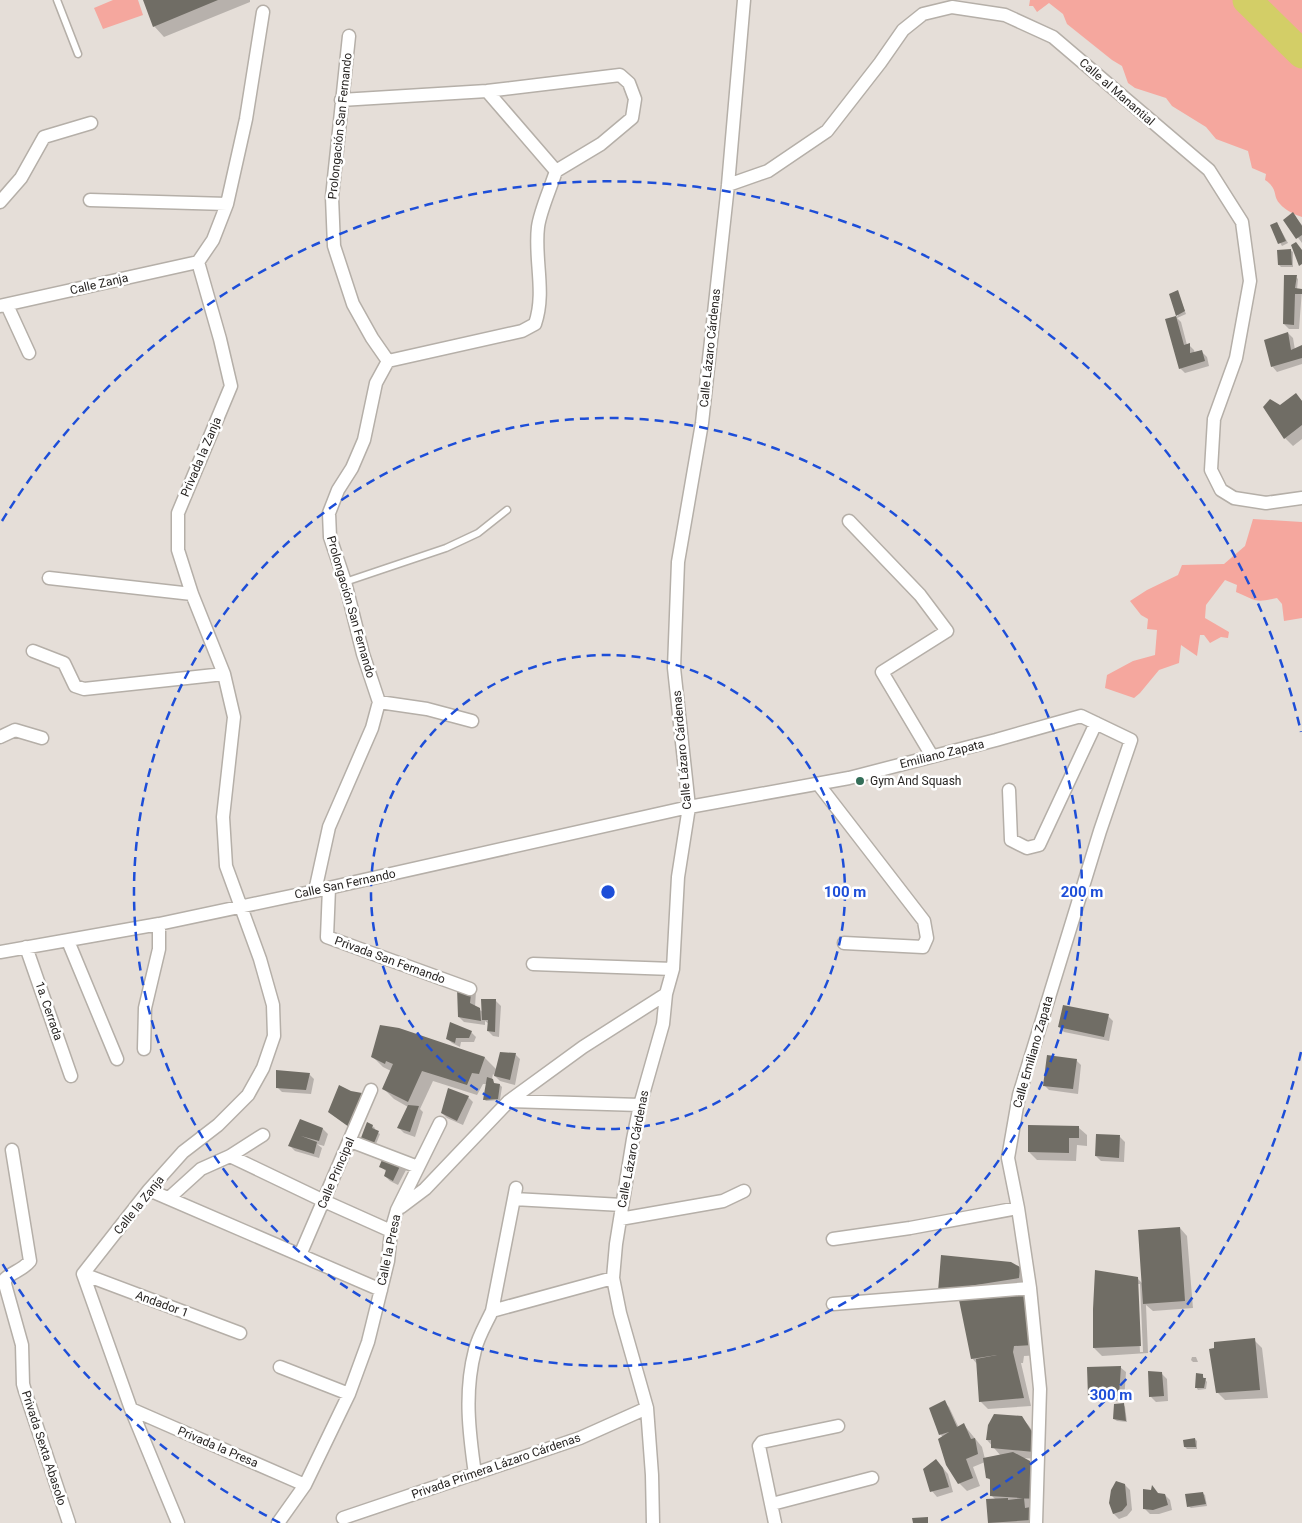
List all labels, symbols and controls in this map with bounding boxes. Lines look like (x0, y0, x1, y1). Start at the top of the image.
street label: Prolongación San Fernando (325, 52, 355, 200)
street label: Calle al Manantial (1077, 56, 1157, 128)
street label: Calle Zanja (69, 271, 129, 297)
street label: Calle Lázaro Cárdenas (697, 288, 723, 408)
street label: Privada la Zanja (178, 415, 224, 499)
street label: Prolongación San Fernando (324, 534, 378, 680)
street label: Calle Lázaro Cárdenas (670, 690, 694, 810)
street label: Emiliano Zapata (898, 737, 986, 771)
place label: Gym And Squash (870, 774, 961, 788)
marker: Gym And Squash (854, 775, 866, 787)
street label: Calle San Fernando (293, 866, 397, 902)
centre of rings (599, 883, 617, 901)
text: 100 m (824, 883, 866, 901)
text: 200 m (1061, 883, 1103, 901)
street label: Privada San Fernando (333, 933, 447, 987)
street label: 1a. Cerrada (32, 980, 66, 1042)
street label: Calle Emiliano Zapata (1010, 994, 1056, 1110)
street label: Calle Lázaro Cárdenas (615, 1089, 651, 1209)
street label: Calle Principal (315, 1135, 357, 1211)
street label: Calle la Zanja (111, 1173, 167, 1237)
street label: Calle la Presa (375, 1213, 403, 1287)
street label: Andador 1 (134, 1288, 190, 1320)
text: 300 m (1090, 1386, 1132, 1404)
street label: Privada Sexta Abasolo (19, 1389, 69, 1507)
street label: Privada la Presa (176, 1424, 260, 1470)
street label: Privada Primera Lázaro Cárdenas (410, 1430, 582, 1502)

